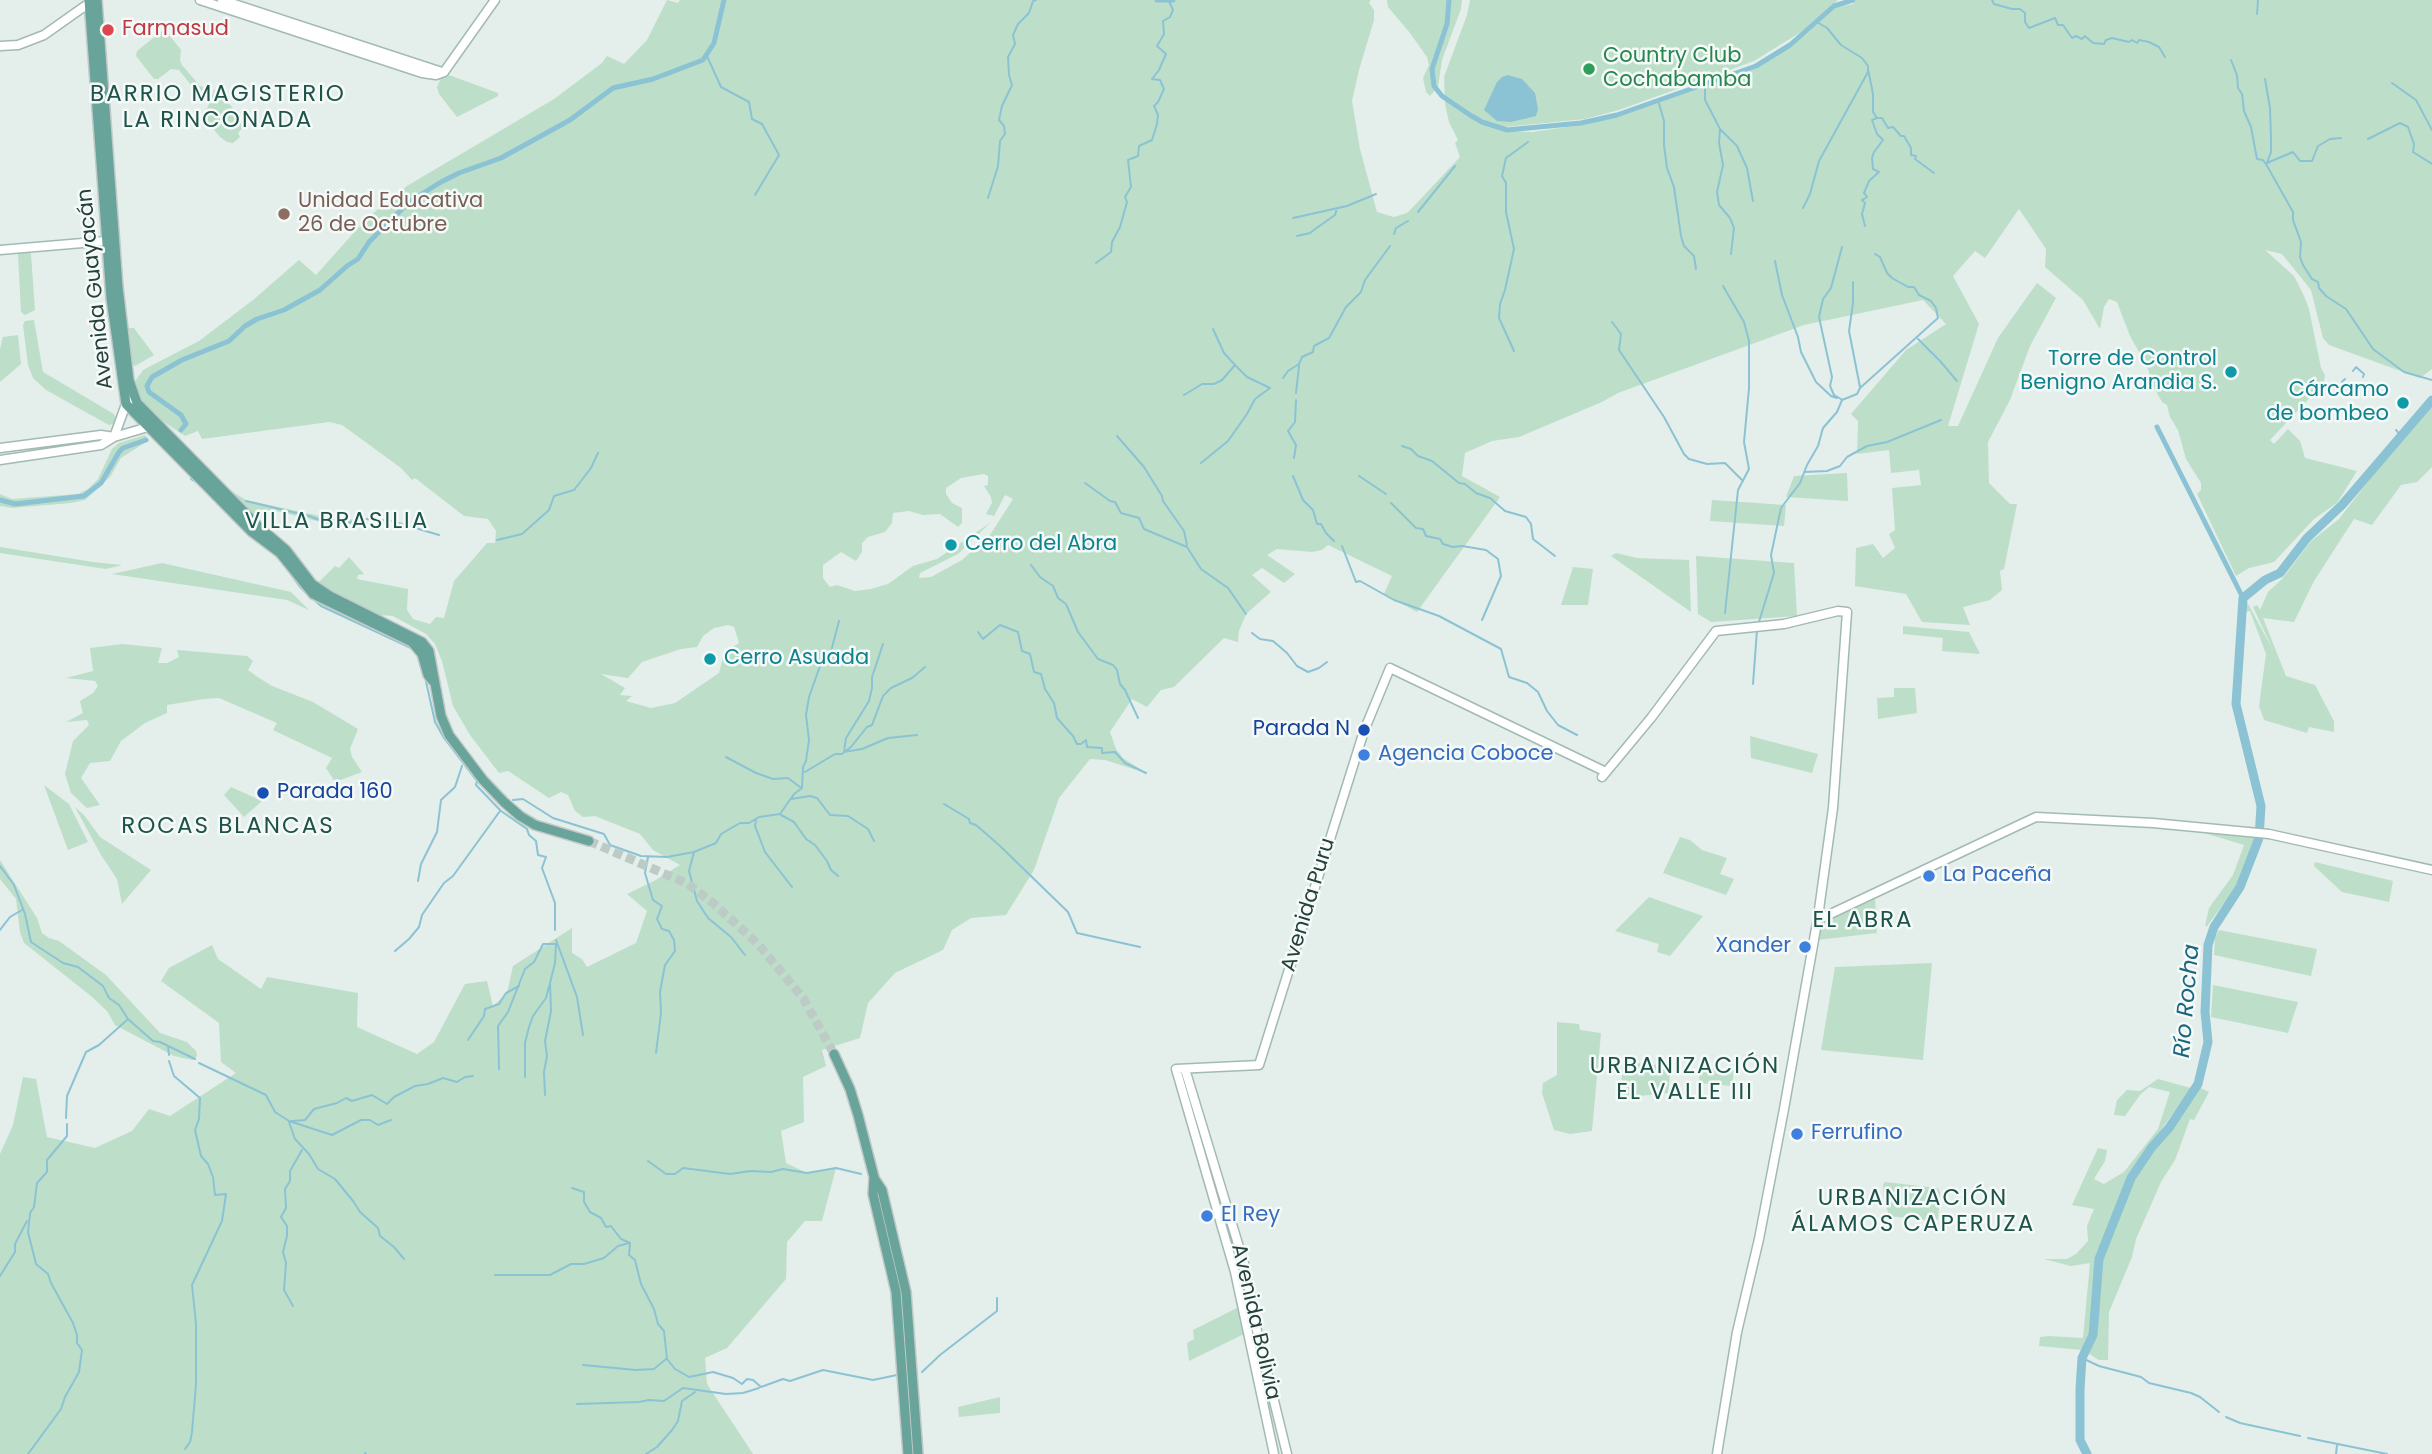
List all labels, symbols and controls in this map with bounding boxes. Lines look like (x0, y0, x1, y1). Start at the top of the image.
place label: Farmasud (122, 17, 229, 43)
marker: Farmasud (100, 22, 116, 38)
place label: Country Club Cochabamba (1603, 44, 1751, 94)
marker: Country Club Cochabamba (1581, 61, 1597, 77)
district label: BARRIO MAGISTERIO LA RINCONADA (92, 81, 344, 135)
street label: Avenida Guayacán (73, 187, 119, 391)
place label: Unidad Educativa 26 de Octubre (298, 189, 483, 239)
marker: Unidad Educativa 26 de Octubre (276, 206, 292, 222)
place label: Torre de Control Benigno Arandia S. (2020, 347, 2217, 397)
marker: Torre de Control Benigno Arandia S. (2223, 364, 2239, 380)
place label: Cárcamo de bombeo (2266, 378, 2389, 428)
marker: Cárcamo de bombeo (2395, 395, 2411, 411)
district label: VILLA BRASILIA (246, 508, 428, 536)
place label: Cerro del Abra (965, 532, 1117, 558)
marker: Cerro del Abra (943, 537, 959, 553)
place label: Cerro Asuada (724, 646, 869, 672)
marker: Cerro Asuada (702, 651, 718, 667)
place label: Parada N (1253, 717, 1350, 743)
marker: Parada N (1356, 722, 1372, 738)
place label: Agencia Coboce (1378, 742, 1554, 768)
marker: Agencia Coboce (1356, 747, 1372, 763)
place label: Parada 160 (277, 780, 393, 806)
marker: Parada 160 (255, 785, 271, 801)
district label: ROCAS BLANCAS (123, 813, 333, 841)
street label: Avenida Puru (1277, 835, 1341, 975)
place label: La Paceña (1943, 863, 2052, 889)
marker: La Paceña (1921, 868, 1937, 884)
district label: EL ABRA (1813, 907, 1913, 935)
place label: Xander (1715, 934, 1791, 960)
marker: Xander (1797, 939, 1813, 955)
water label: Río Rocha (2169, 943, 2207, 1059)
district label: URBANIZACIÓN EL VALLE III (1591, 1053, 1779, 1107)
place label: Ferrufino (1811, 1121, 1903, 1147)
marker: Ferrufino (1789, 1126, 1805, 1142)
district label: URBANIZACIÓN ÁLAMOS CAPERUZA (1793, 1185, 2033, 1239)
place label: El Rey (1221, 1203, 1280, 1229)
marker: El Rey (1199, 1208, 1215, 1224)
street label: Avenida Bolivia (1225, 1242, 1285, 1402)

